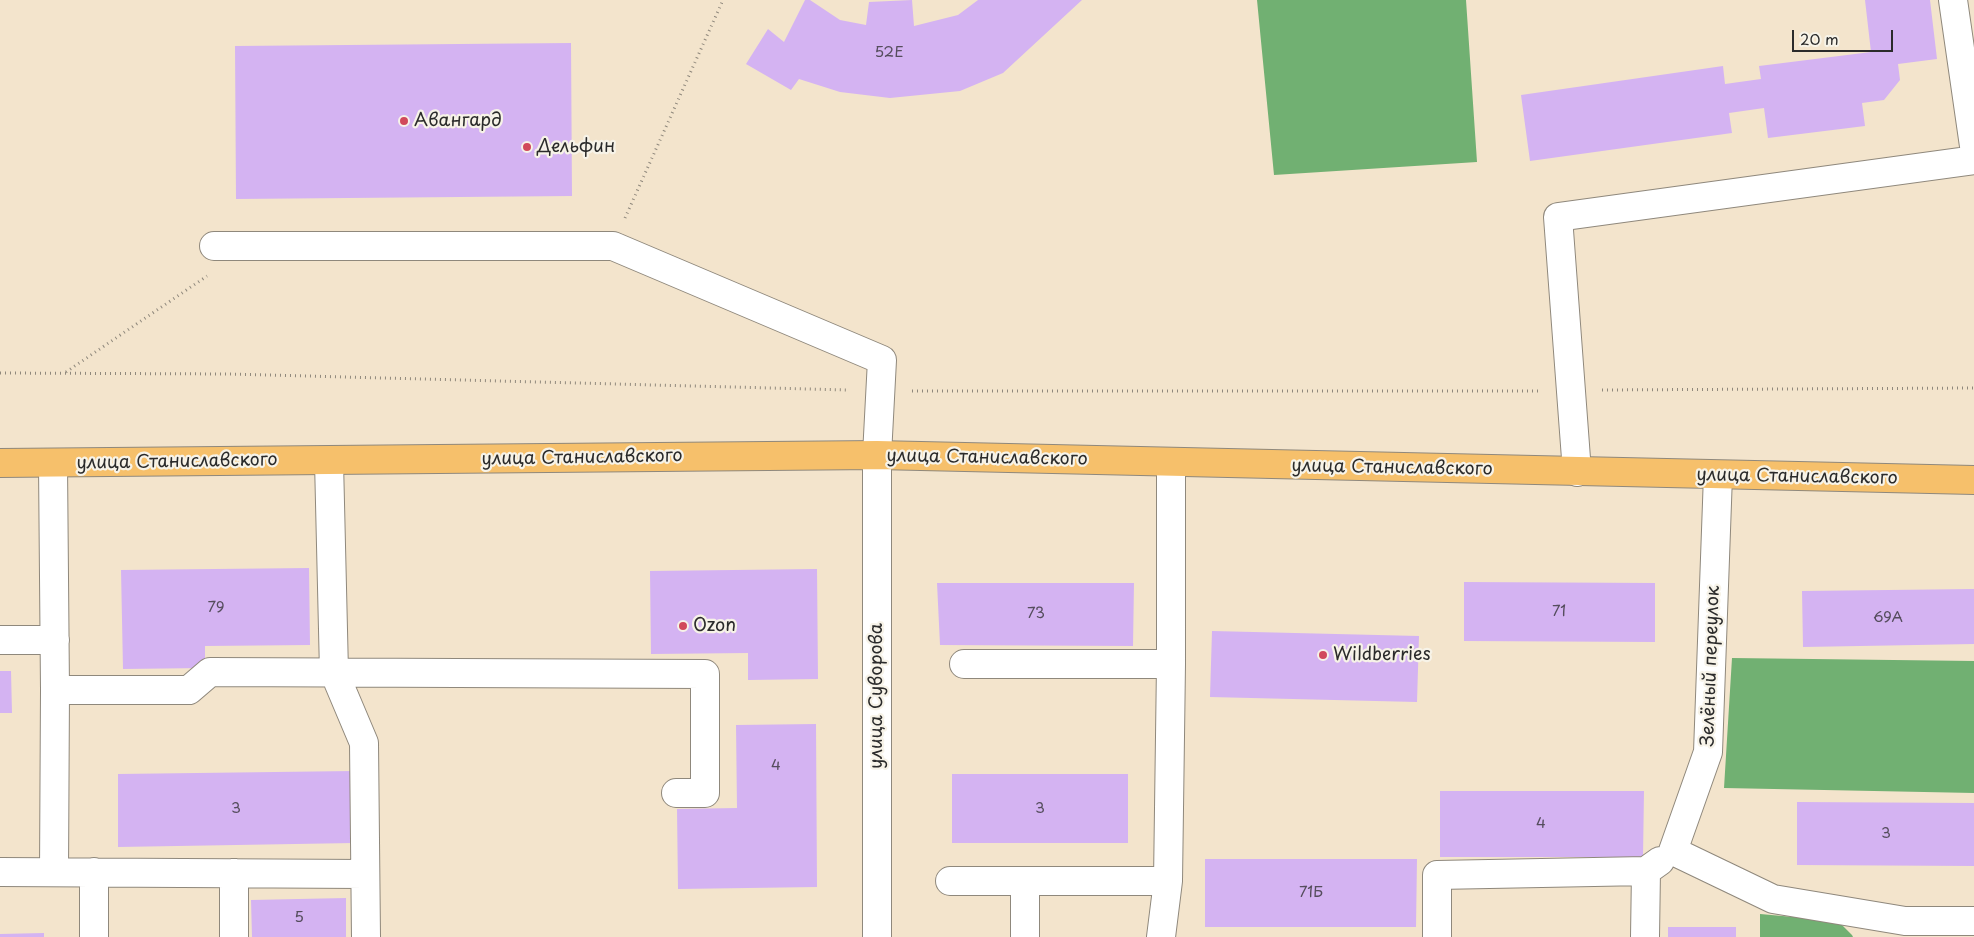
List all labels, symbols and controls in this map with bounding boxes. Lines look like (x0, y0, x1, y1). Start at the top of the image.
scale bar (1794, 20, 1895, 52)
text: 20 m (1800, 27, 1839, 50)
house number: 52Е (874, 44, 904, 62)
place label: Авангард (414, 110, 502, 132)
marker: Авангард (398, 115, 410, 127)
place label: Дельфин (537, 136, 615, 158)
marker: Дельфин (521, 141, 533, 153)
street label: улица Станиславского (481, 445, 683, 471)
street label: улица Станиславского (886, 445, 1088, 471)
street label: улица Станиславского (76, 449, 278, 475)
street label: улица Станиславского (1291, 455, 1493, 481)
street label: улица Станиславского (1696, 464, 1898, 490)
street label: Зелёный переулок (1697, 585, 1725, 747)
house number: 79 (207, 599, 225, 617)
house number: 71 (1552, 603, 1566, 621)
house number: 73 (1027, 605, 1045, 623)
house number: 69А (1873, 609, 1903, 627)
place label: Ozon (693, 615, 736, 637)
marker: Ozon (677, 620, 689, 632)
street label: улица Суворова (866, 623, 888, 769)
place label: Wildberries (1333, 644, 1431, 666)
marker: Wildberries (1317, 649, 1329, 661)
house number: 4 (771, 757, 781, 775)
house number: 3 (231, 800, 241, 818)
house number: 3 (1035, 800, 1045, 818)
house number: 4 (1536, 815, 1546, 833)
house number: 3 (1881, 825, 1891, 843)
house number: 71Б (1299, 884, 1323, 902)
house number: 5 (294, 909, 304, 927)

